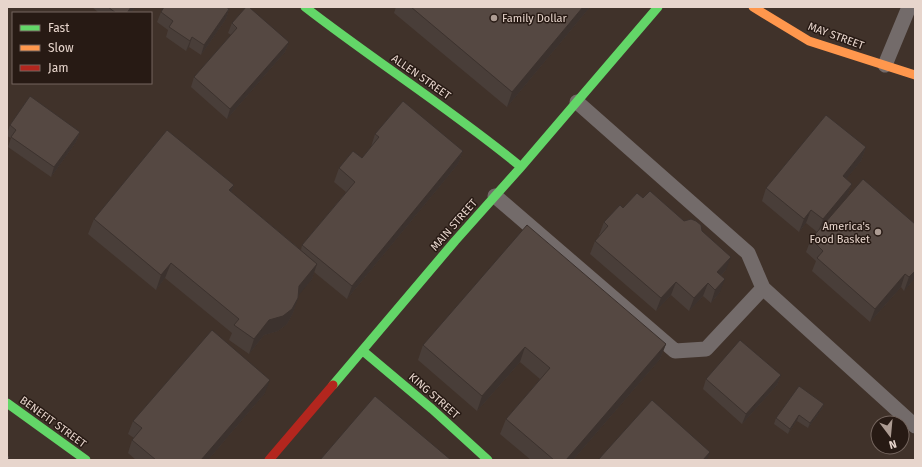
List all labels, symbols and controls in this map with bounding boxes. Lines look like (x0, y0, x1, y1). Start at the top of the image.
legend (12, 12, 152, 84)
place label: Family Dollar (502, 12, 568, 25)
marker: Family Dollar (489, 13, 499, 23)
street label: MAY STREET (806, 20, 866, 52)
text: Fast (48, 21, 70, 35)
text: Slow (48, 41, 74, 55)
street label: ALLEN STREET (389, 52, 453, 102)
text: Jam (48, 61, 68, 75)
street label: MAIN STREET (428, 196, 480, 253)
place label: America's Food Basket (809, 220, 870, 246)
marker: America's Food Basket (873, 227, 883, 237)
street label: KING STREET (406, 371, 462, 422)
street label: BENEFIT STREET (17, 394, 89, 451)
north arrow (870, 415, 910, 455)
text: N (887, 437, 898, 451)

